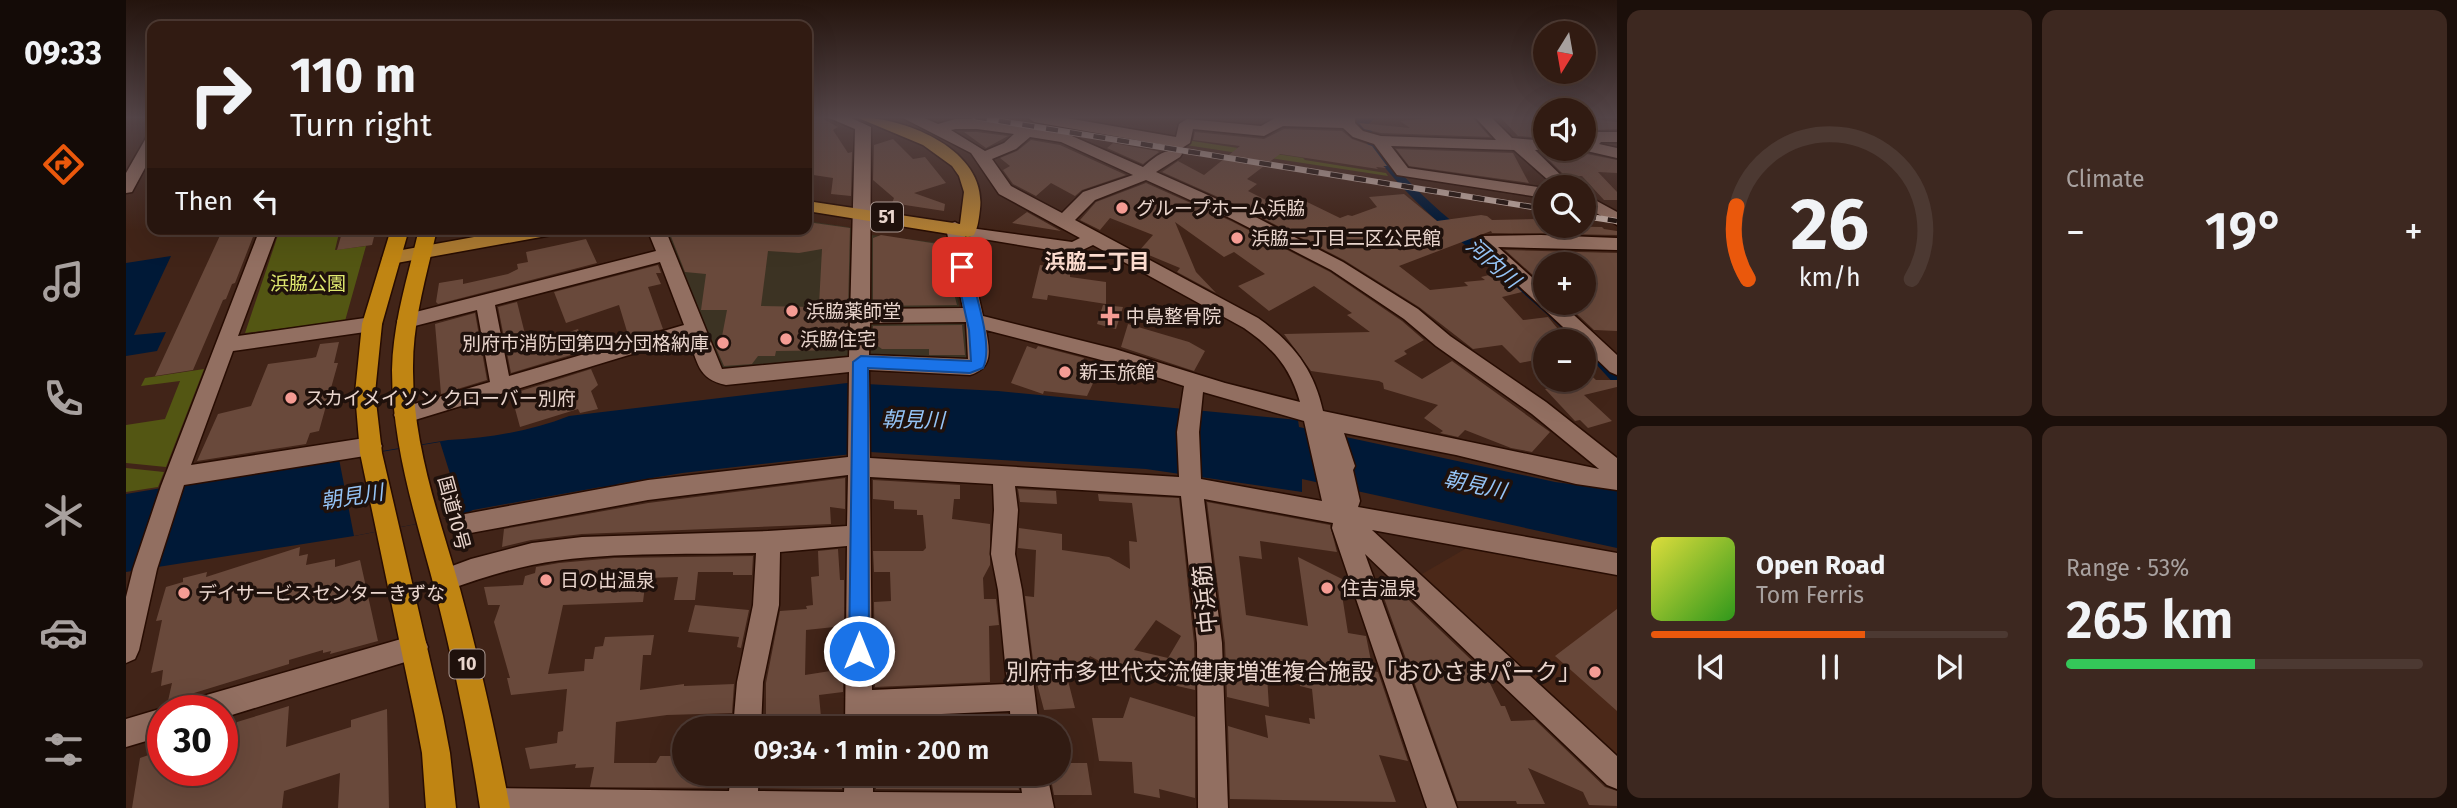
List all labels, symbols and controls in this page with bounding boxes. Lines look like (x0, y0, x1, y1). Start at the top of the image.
north arrow (1533, 21, 1596, 84)
map controls (1533, 21, 1596, 392)
text: 09:33 (24, 34, 102, 72)
text: 110 m (290, 46, 416, 105)
icon: right (175, 49, 266, 140)
button: sound (1533, 98, 1596, 161)
text: Turn right (290, 106, 432, 144)
icon: directions (39, 140, 88, 189)
text: Climate (2066, 165, 2145, 193)
button: search (1533, 175, 1596, 238)
text: 26 (1790, 181, 1869, 268)
icon: left (247, 182, 285, 220)
text: Then (175, 186, 233, 217)
place label: グループホーム浜脇 (1136, 197, 1305, 220)
marker: グループホーム浜脇 (1114, 200, 1130, 216)
text: 19° (2205, 200, 2284, 263)
road number: 51 (871, 202, 903, 232)
text: − (2066, 209, 2085, 255)
text: + (2404, 209, 2423, 255)
place label: 浜脇二丁目二区公民館 (1251, 227, 1441, 250)
marker: 浜脇二丁目二区公民館 (1229, 230, 1245, 246)
water label: 河内川 (1461, 233, 1527, 295)
pin (932, 237, 992, 297)
icon: arrive (943, 248, 981, 286)
district label: 浜脇二丁目 (1045, 249, 1150, 275)
button: + (1533, 252, 1596, 315)
icon: music (39, 257, 88, 306)
text: km/h (1799, 263, 1860, 293)
park label: 浜脇公園 (270, 272, 346, 295)
place label: 浜脇薬師堂 (806, 300, 901, 323)
marker: 浜脇薬師堂 (784, 303, 800, 319)
place label: 中島整骨院 (1126, 305, 1221, 328)
marker: 中島整骨院 (1100, 306, 1120, 326)
place label: 浜脇住宅 (800, 328, 876, 351)
button: − (1533, 329, 1596, 392)
marker: 浜脇住宅 (778, 331, 794, 347)
place label: 別府市消防団第四分団格納庫 (462, 332, 709, 355)
marker: 別府市消防団第四分団格納庫 (715, 335, 731, 351)
place label: 新玉旅館 (1079, 361, 1155, 384)
marker: 新玉旅館 (1057, 364, 1073, 380)
icon: phone (39, 374, 88, 423)
place label: スカイメイソン クローバー別府 (305, 387, 576, 410)
marker: スカイメイソン クローバー別府 (283, 390, 299, 406)
water label: 朝見川 (881, 406, 947, 434)
water label: 朝見川 (1441, 466, 1510, 505)
street label: 国道10号 (433, 473, 475, 553)
water label: 朝見川 (319, 479, 387, 515)
icon: climate (39, 491, 88, 540)
text: Open Road (1756, 550, 1885, 581)
text: Range · 53% (2066, 554, 2189, 582)
street label: 中浜筋 (1187, 563, 1223, 635)
place label: 日の出温泉 (560, 569, 655, 592)
marker: 日の出温泉 (538, 572, 554, 588)
place label: 住吉温泉 (1341, 577, 1417, 600)
marker: 住吉温泉 (1319, 580, 1335, 596)
text: Tom Ferris (1756, 581, 1864, 609)
place label: デイサービスセンターきずな (198, 582, 445, 605)
marker: デイサービスセンターきずな (176, 585, 192, 601)
text: 265 km (2066, 589, 2234, 652)
icon: car (39, 608, 88, 657)
position arrow (822, 614, 896, 688)
icon: previous (1692, 648, 1730, 686)
icon: pause (1811, 648, 1849, 686)
icon: next (1930, 648, 1968, 686)
road number: 10 (450, 650, 484, 678)
place label: 別府市多世代交流健康増進複合施設「おひさまパーク」 (1006, 658, 1581, 686)
marker: 別府市多世代交流健康増進複合施設「おひさまパーク」 (1587, 664, 1603, 680)
speed limit sign: 30 (147, 695, 238, 786)
icon: filters (39, 725, 88, 774)
text: 09:34 · 1 min · 200 m (754, 735, 989, 766)

